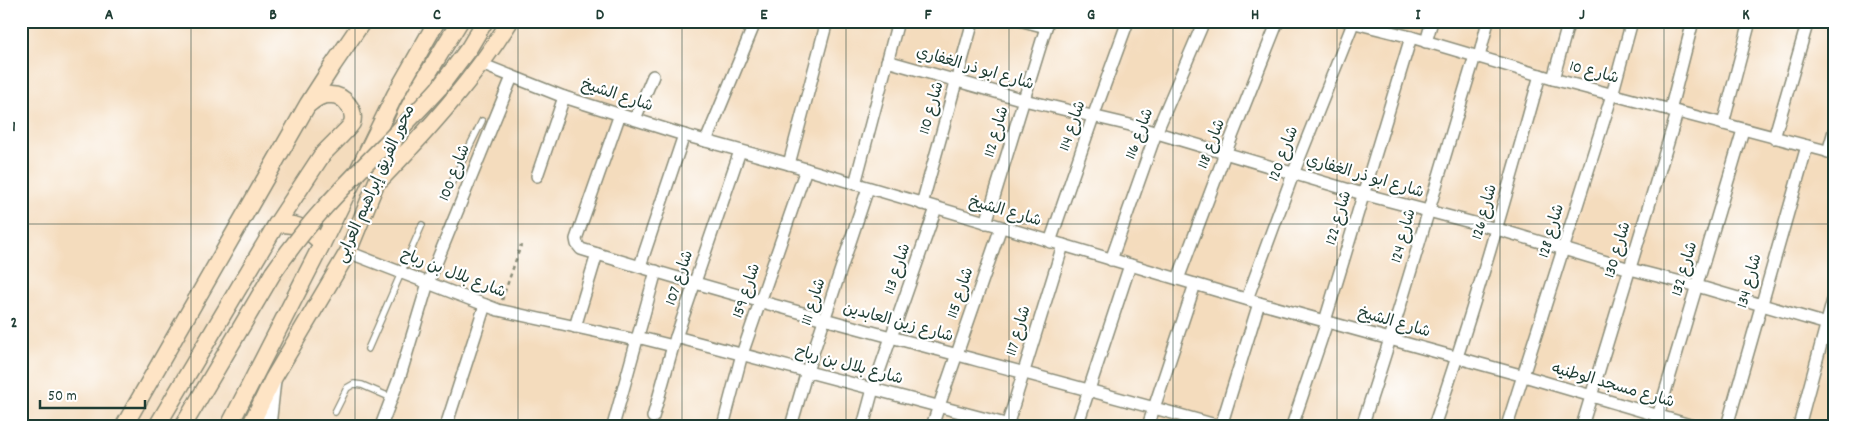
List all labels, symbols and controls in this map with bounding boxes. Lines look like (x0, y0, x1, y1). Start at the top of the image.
text: A (105, 4, 114, 27)
text: B (269, 4, 277, 27)
text: C (433, 4, 441, 27)
text: D (596, 4, 605, 27)
text: E (760, 4, 768, 27)
text: F (924, 4, 932, 27)
text: G (1087, 4, 1095, 27)
text: H (1251, 4, 1259, 27)
text: I (1416, 4, 1422, 27)
text: J (1579, 4, 1585, 27)
text: K (1742, 4, 1750, 27)
street label: شارع ابو ذر الغفاري (913, 41, 1037, 97)
street label: شارع 10 (1567, 55, 1621, 91)
street label: شارع الشيخ (578, 74, 656, 118)
street label: شارع 110 (913, 79, 951, 137)
street label: شارع 114 (1054, 98, 1092, 154)
street label: محور الفريق إبراهيم العرابى (331, 101, 421, 267)
street label: شارع 112 (978, 104, 1016, 160)
street label: شارع 116 (1120, 105, 1160, 163)
text: 1 (12, 116, 16, 139)
street label: شارع 118 (1192, 116, 1232, 172)
street label: شارع 120 (1263, 123, 1305, 185)
street label: شارع 100 (433, 141, 477, 205)
street label: شارع ابو ذر الغفاري (1303, 149, 1427, 205)
street label: شارع 126 (1466, 182, 1504, 242)
street label: شارع 122 (1320, 188, 1358, 248)
street label: شارع الشيخ (966, 191, 1044, 233)
street label: شارع 128 (1533, 201, 1571, 261)
street label: شارع 124 (1385, 206, 1423, 266)
street label: شارع 130 (1599, 219, 1637, 281)
street label: شارع 132 (1666, 239, 1704, 299)
street label: شارع 113 (879, 240, 917, 298)
street label: شارع بلال بن رباح (397, 243, 509, 305)
street label: شارع 107 (660, 247, 700, 309)
street label: شارع 134 (1731, 251, 1769, 311)
street label: شارع 159 (727, 261, 767, 321)
street label: شارع 115 (942, 264, 980, 322)
street label: شارع 111 (796, 275, 832, 329)
street label: شارع زين العابدين (840, 297, 956, 349)
street label: شارع الشيخ (1355, 302, 1433, 344)
street label: شارع 117 (1000, 303, 1038, 359)
text: 2 (11, 312, 18, 335)
street label: شارع بلال بن رباح (792, 341, 906, 391)
street label: شارع مسجد الوطنيه (1549, 357, 1677, 415)
scale bar (40, 377, 145, 409)
text: 50 m (48, 386, 77, 408)

